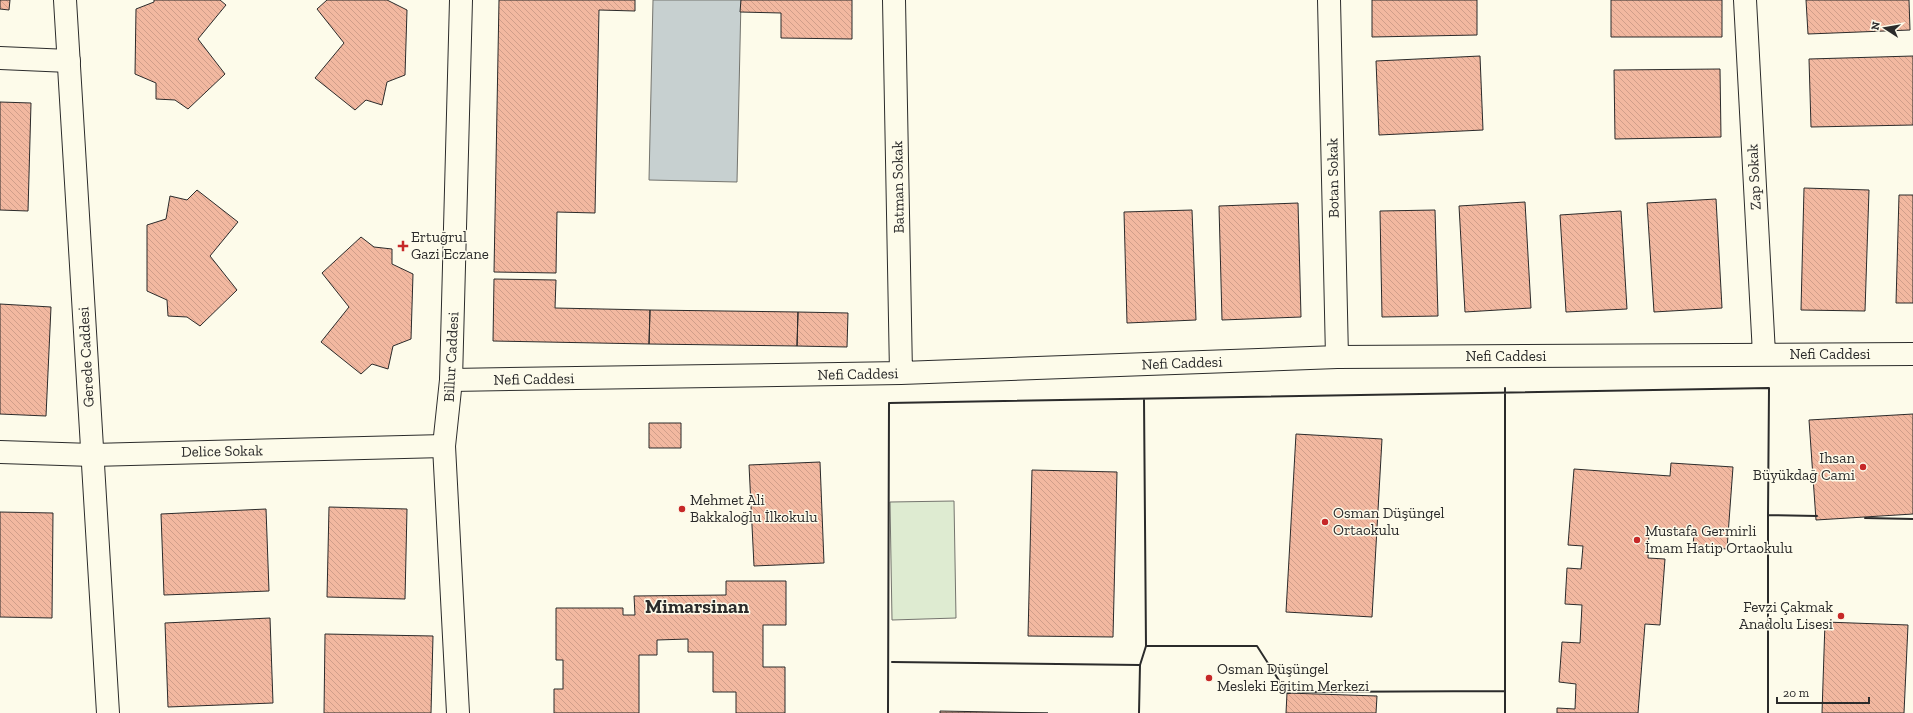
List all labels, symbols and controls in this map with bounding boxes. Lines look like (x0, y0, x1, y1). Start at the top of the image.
north arrow (1865, 8, 1905, 48)
text: N (1868, 20, 1883, 31)
street label: Botan Sokak (1323, 138, 1343, 218)
street label: Batman Sokak (888, 140, 908, 233)
street label: Zap Sokak (1743, 143, 1765, 210)
place label: Ertuğrul Gazi Eczane (411, 228, 489, 263)
marker: Ertuğrul Gazi Eczane (398, 241, 408, 251)
street label: Gerede Caddesi (74, 306, 98, 408)
street label: Billur Caddesi (440, 311, 462, 403)
street label: Nefi Caddesi (1790, 345, 1870, 363)
street label: Nefi Caddesi (1466, 347, 1546, 365)
street label: Nefi Caddesi (1141, 353, 1223, 373)
street label: Nefi Caddesi (817, 364, 899, 384)
street label: Nefi Caddesi (493, 369, 575, 389)
street label: Delice Sokak (181, 441, 263, 461)
place label: Ihsan Büyükdağ Cami (1753, 449, 1855, 484)
marker: Ihsan Büyükdağ Cami (1858, 462, 1868, 472)
place label: Mehmet Ali Bakkaloğlu İlkokulu (690, 491, 818, 526)
marker: Mehmet Ali Bakkaloğlu İlkokulu (677, 504, 687, 514)
place label: Osman Düşüngel Ortaokulu (1333, 504, 1445, 539)
marker: Osman Düşüngel Ortaokulu (1320, 517, 1330, 527)
place label: Mustafa Germirli İmam Hatip Ortaokulu (1645, 522, 1793, 557)
marker: Mustafa Germirli İmam Hatip Ortaokulu (1632, 535, 1642, 545)
district label: Mimarsinan (645, 595, 750, 618)
place label: Fevzi Çakmak Anadolu Lisesi (1739, 598, 1833, 633)
marker: Fevzi Çakmak Anadolu Lisesi (1836, 611, 1846, 621)
place label: Osman Düşüngel Mesleki Eğitim Merkezi (1217, 660, 1369, 695)
marker: Osman Düşüngel Mesleki Eğitim Merkezi (1204, 673, 1214, 683)
scale bar (1777, 679, 1869, 705)
text: 20 m (1783, 686, 1810, 700)

